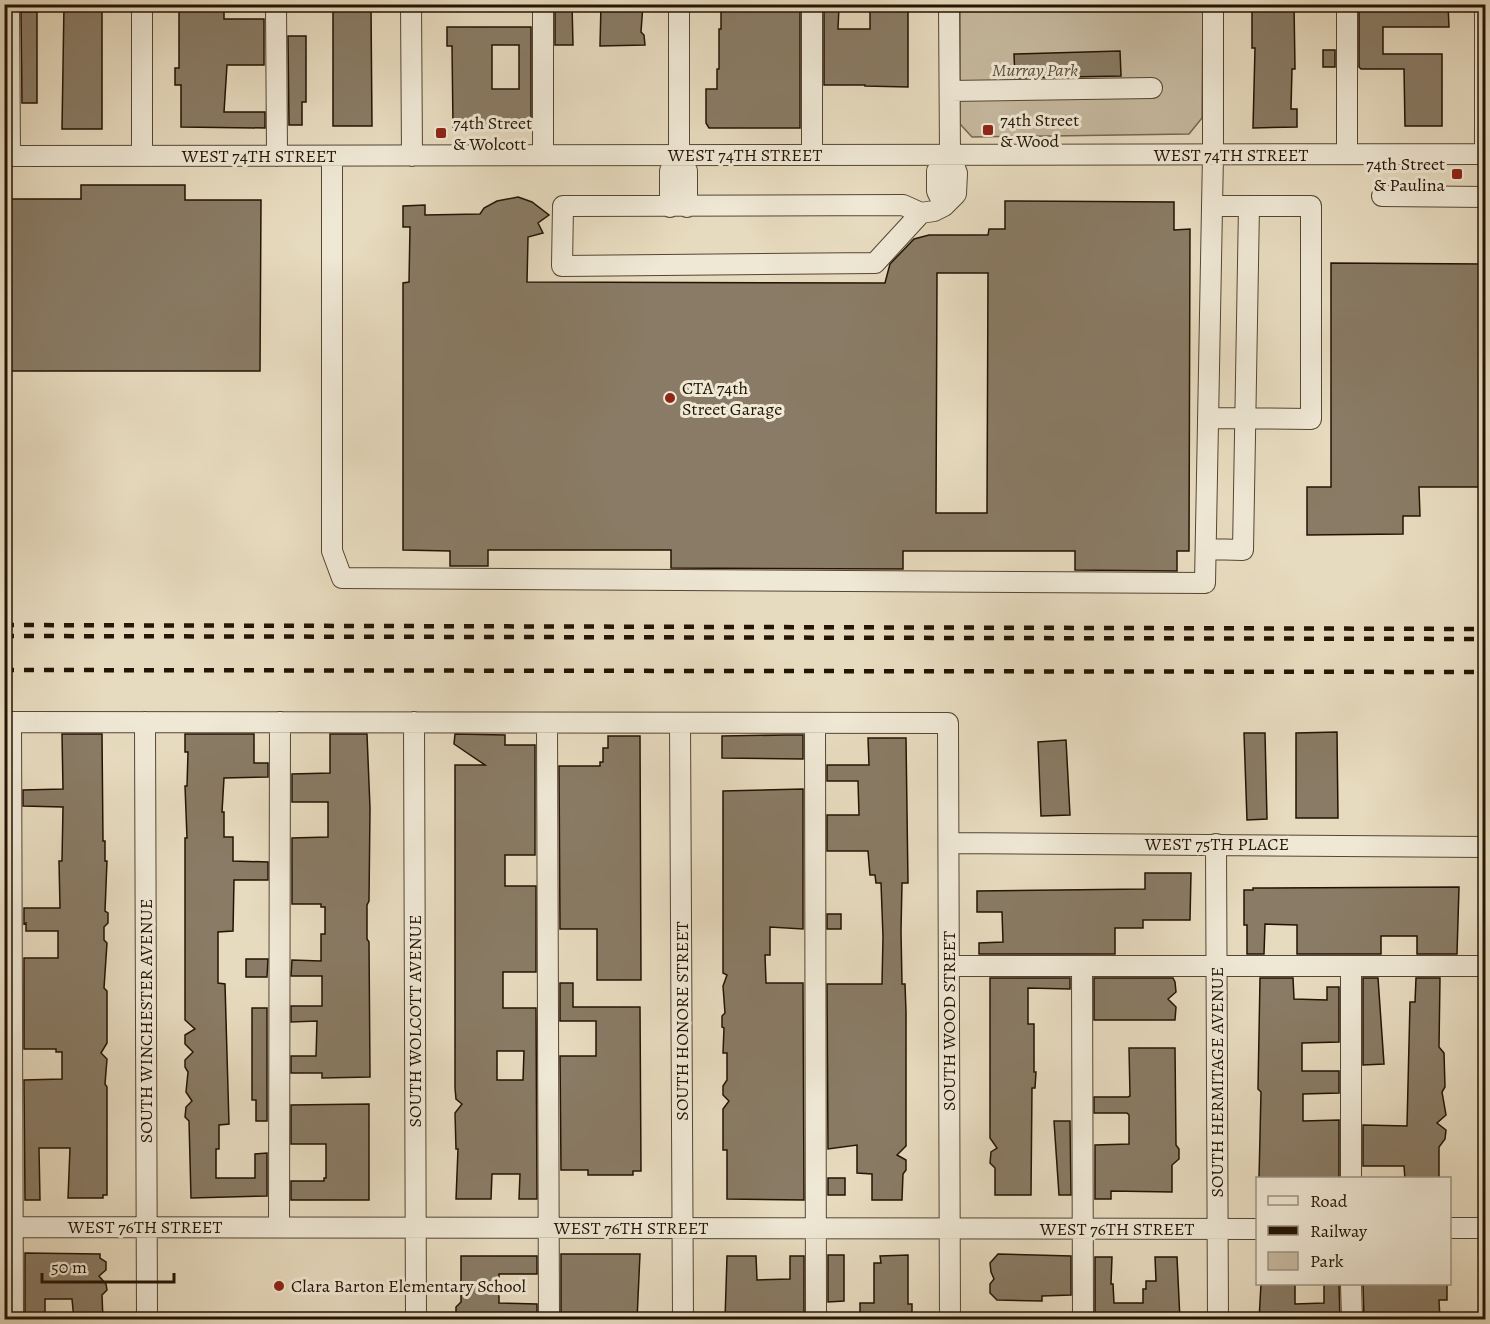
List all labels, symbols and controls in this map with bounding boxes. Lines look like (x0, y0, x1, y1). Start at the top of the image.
park label: Murray Park (992, 58, 1078, 82)
place label: 74th Street & Wood (1000, 108, 1079, 153)
place label: 74th Street & Wolcott (453, 111, 532, 156)
marker: 74th Street & Wood (981, 123, 995, 137)
marker: 74th Street & Wolcott (434, 126, 448, 140)
street label: WEST 74TH STREET (667, 143, 822, 167)
street label: WEST 74TH STREET (1153, 143, 1308, 167)
street label: WEST 74TH STREET (181, 144, 336, 168)
place label: 74th Street & Paulina (1366, 152, 1446, 197)
marker: 74th Street & Paulina (1450, 167, 1464, 181)
place label: CTA 74th Street Garage (682, 376, 782, 421)
marker: CTA 74th Street Garage (663, 391, 677, 405)
street label: WEST 75TH PLACE (1144, 832, 1289, 856)
street label: SOUTH WINCHESTER AVENUE (134, 899, 158, 1143)
street label: SOUTH WOLCOTT AVENUE (403, 915, 427, 1127)
street label: SOUTH HONORE STREET (670, 921, 694, 1121)
street label: SOUTH WOOD STREET (937, 931, 961, 1111)
street label: SOUTH HERMITAGE AVENUE (1205, 967, 1229, 1197)
legend (1256, 1177, 1451, 1285)
text: Road (1310, 1189, 1348, 1213)
street label: WEST 76TH STREET (67, 1215, 222, 1239)
street label: WEST 76TH STREET (553, 1216, 708, 1240)
street label: WEST 76TH STREET (1039, 1217, 1194, 1241)
text: Railway (1310, 1219, 1368, 1243)
scale bar (42, 1246, 174, 1284)
text: Park (1310, 1249, 1344, 1273)
text: 50 m (51, 1255, 87, 1279)
place label: Clara Barton Elementary School (291, 1274, 527, 1298)
marker: Clara Barton Elementary School (272, 1279, 286, 1293)

